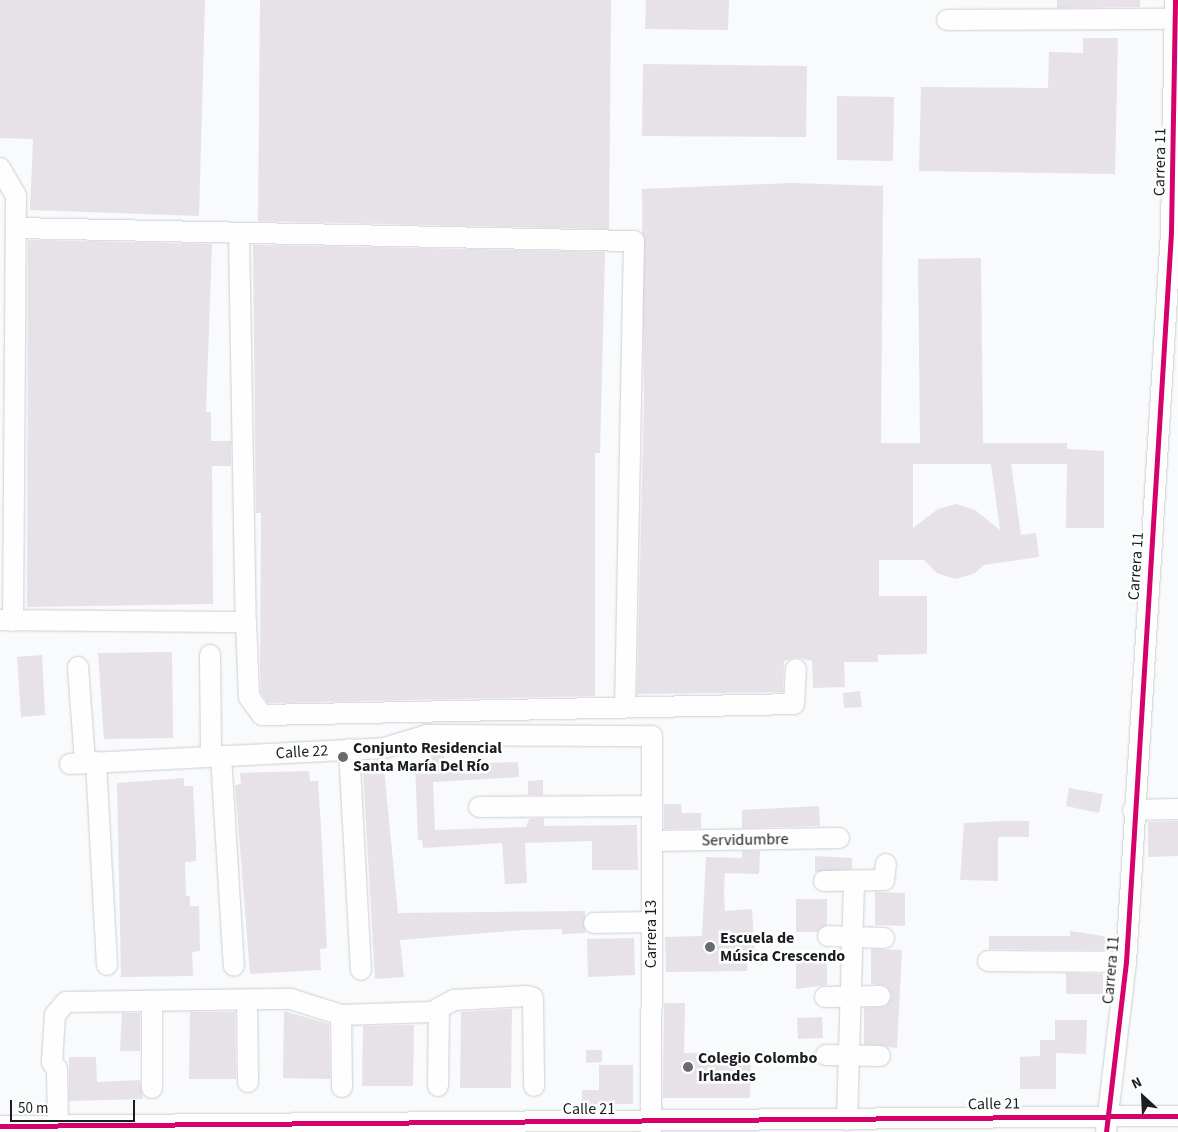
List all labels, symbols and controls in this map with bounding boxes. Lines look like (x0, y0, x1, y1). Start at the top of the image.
street label: Carrera 11 (1150, 128, 1170, 196)
street label: Carrera 11 (1124, 531, 1148, 601)
place label: Conjunto Residencial Santa María Del Río (353, 738, 502, 776)
street label: Calle 22 (275, 741, 329, 763)
marker: Conjunto Residencial Santa María Del Río (337, 751, 349, 763)
street label: Servidumbre (701, 830, 789, 850)
street label: Carrera 13 (641, 900, 661, 968)
place label: Escuela de Música Crescendo (720, 928, 845, 966)
street label: Carrera 11 (1098, 935, 1124, 1005)
marker: Escuela de Música Crescendo (704, 941, 716, 953)
place label: Colegio Colombo Irlandes (698, 1048, 817, 1086)
marker: Colegio Colombo Irlandes (682, 1061, 694, 1073)
north arrow (1118, 1072, 1168, 1122)
text: N (1128, 1072, 1145, 1094)
scale bar (12, 1090, 138, 1122)
street label: Calle 21 (968, 1094, 1020, 1114)
text: 50 m (18, 1098, 48, 1119)
street label: Calle 21 (563, 1099, 615, 1119)

